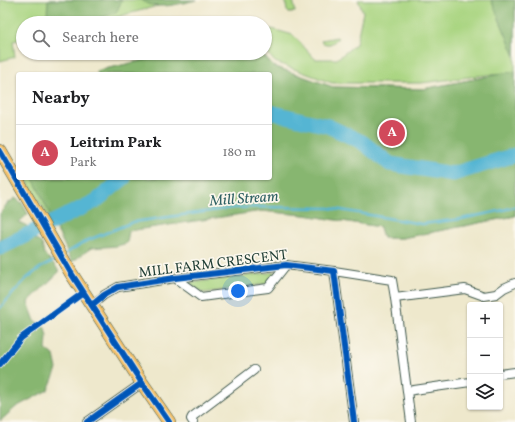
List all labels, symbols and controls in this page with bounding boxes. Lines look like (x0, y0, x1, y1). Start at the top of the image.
search box (16, 16, 272, 60)
icon: search (30, 27, 52, 49)
text: Search here (62, 28, 139, 49)
text: Nearby (32, 87, 90, 110)
pin: A (379, 118, 405, 148)
text: Leitrim Park (70, 133, 162, 154)
text: A (40, 144, 50, 162)
text: 180 m (222, 144, 256, 162)
text: Park (70, 154, 97, 172)
water label: Mill Stream (208, 187, 280, 212)
street label: MILL FARM CRESCENT (138, 246, 289, 283)
your location (228, 281, 248, 301)
map controls (467, 302, 503, 410)
button: + (467, 302, 503, 338)
button: − (467, 338, 503, 374)
button: layers (467, 374, 503, 410)

